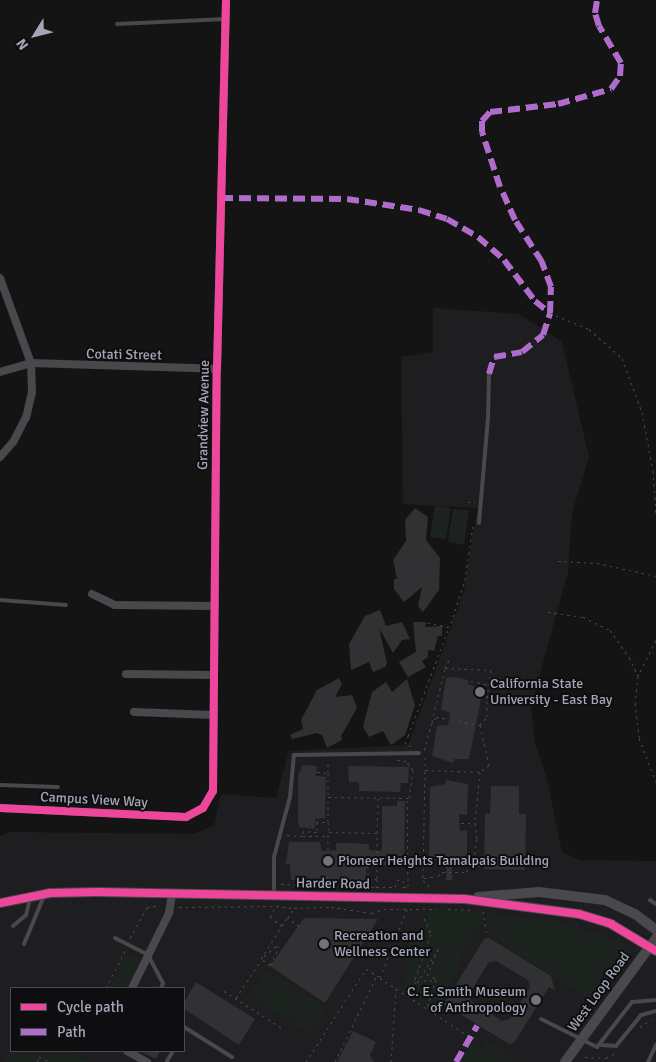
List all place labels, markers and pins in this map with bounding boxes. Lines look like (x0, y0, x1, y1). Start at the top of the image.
place label: California State University - East Bay (490, 676, 612, 709)
marker: California State University - East Bay (474, 686, 486, 698)
place label: Pioneer Heights Tamalpais Building (338, 853, 549, 869)
marker: Pioneer Heights Tamalpais Building (322, 855, 334, 867)
place label: Recreation and Wellness Center (334, 928, 430, 960)
marker: Recreation and Wellness Center (318, 938, 330, 950)
place label: C. E. Smith Museum of Anthropology (407, 984, 526, 1016)
marker: C. E. Smith Museum of Anthropology (530, 994, 542, 1006)

